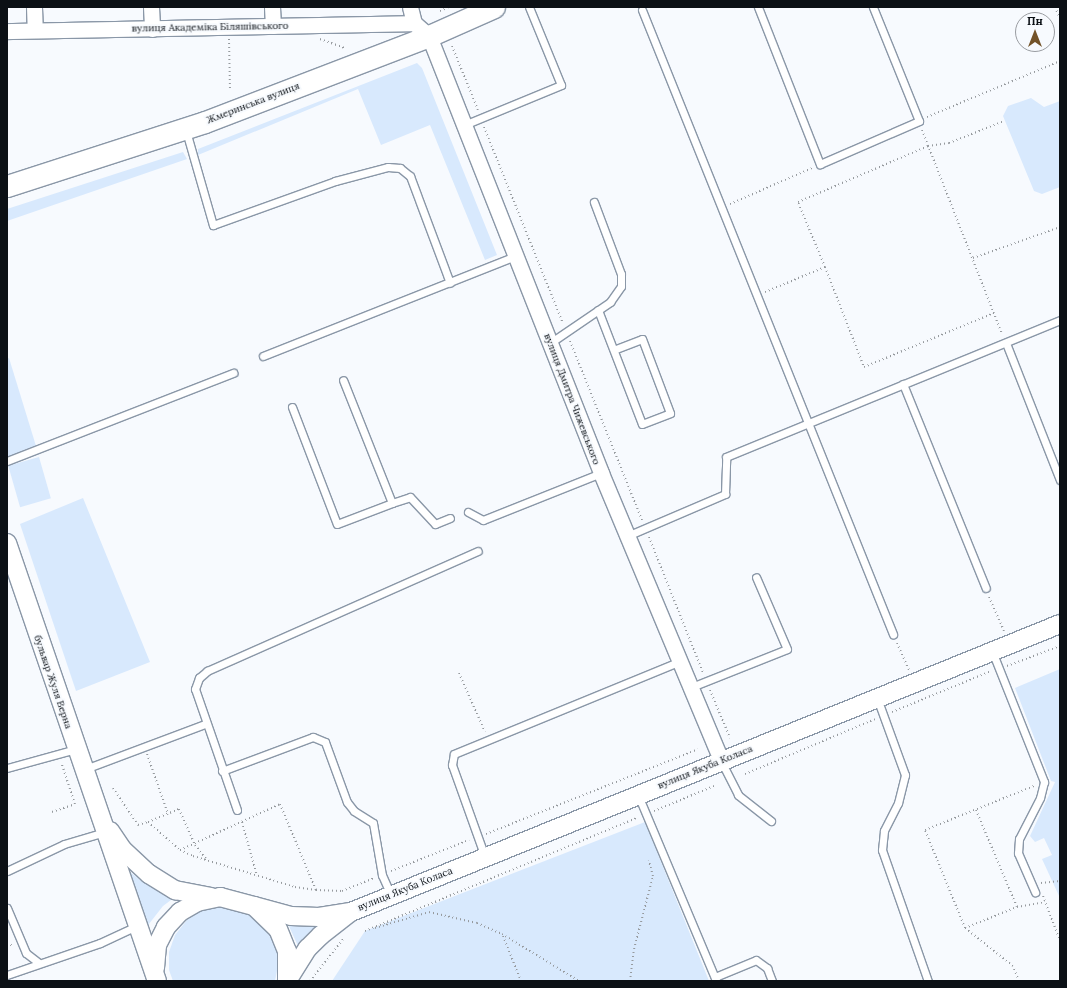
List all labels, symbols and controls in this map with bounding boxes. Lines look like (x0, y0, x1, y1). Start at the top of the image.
north arrow (1015, 12, 1055, 52)
text: Пн (1027, 14, 1043, 28)
street label: вулиця Академіка Біляшівського (131, 20, 289, 34)
street label: Жмеринська вулиця (205, 80, 301, 126)
street label: вулиця Дмитра Чижевського (541, 332, 603, 466)
street label: бульвар Жуля Верна (31, 634, 75, 730)
street label: вулиця Якуба Коласа (656, 742, 754, 792)
street label: вулиця Якуба Коласа (356, 864, 454, 914)

